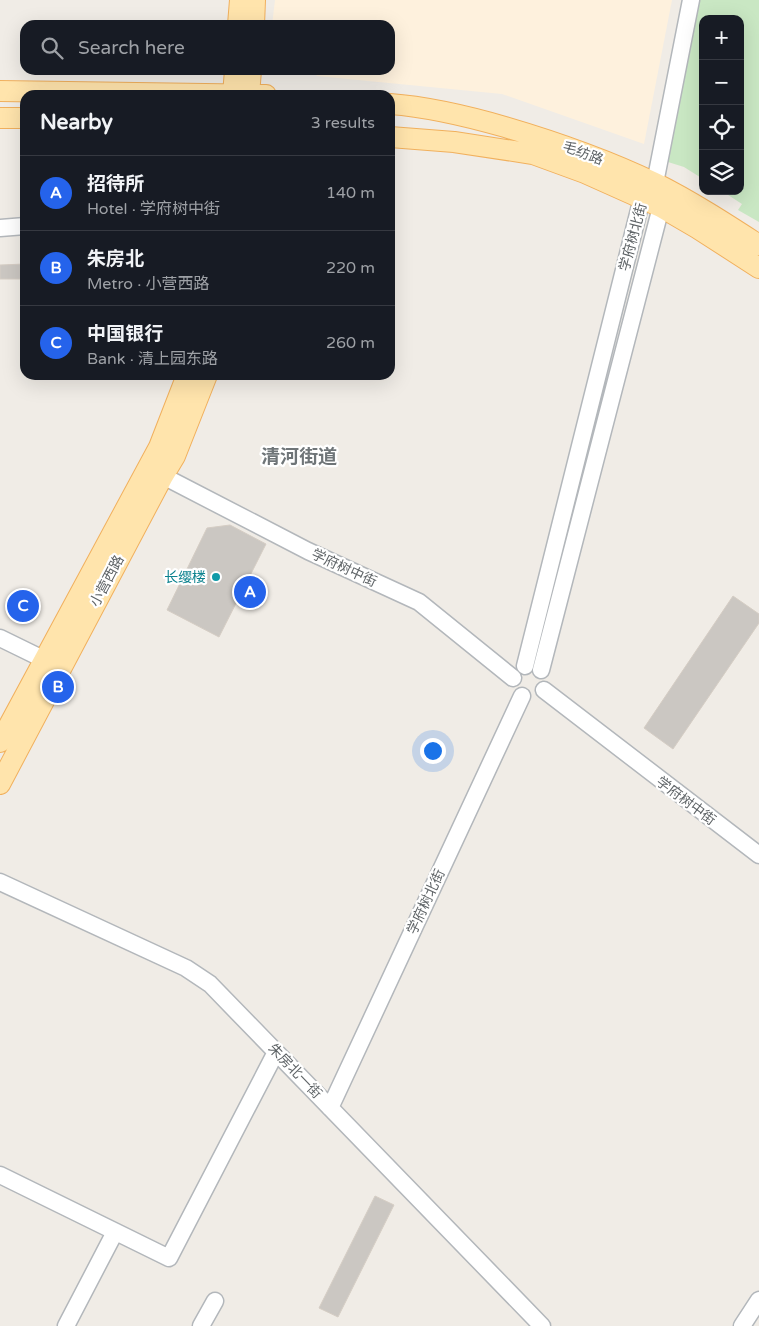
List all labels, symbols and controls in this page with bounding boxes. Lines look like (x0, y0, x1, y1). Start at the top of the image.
map controls (699, 15, 744, 195)
button: + (699, 15, 744, 60)
search box (20, 20, 395, 75)
icon: search (38, 34, 66, 62)
text: Search here (78, 37, 185, 59)
button: − (699, 60, 744, 105)
button: locate (699, 105, 744, 150)
text: Nearby (40, 110, 113, 135)
text: 3 results (311, 113, 375, 133)
street label: 毛纺路 (560, 138, 606, 168)
button: layers (699, 150, 744, 195)
text: 招待所 (87, 173, 144, 195)
text: A (50, 183, 62, 203)
text: 140 m (326, 183, 375, 203)
text: Hotel · 学府树中街 (87, 199, 220, 219)
street label: 学府树北街 (616, 201, 650, 273)
text: 朱房北 (87, 248, 144, 270)
text: B (50, 258, 62, 278)
text: 220 m (326, 258, 375, 278)
text: Metro · 小营西路 (87, 274, 210, 294)
text: 中国银行 (87, 323, 163, 345)
text: C (50, 333, 62, 353)
text: 260 m (326, 333, 375, 353)
text: Bank · 清上园东路 (87, 349, 218, 369)
district label: 清河街道 (261, 446, 337, 468)
street label: 学府树中街 (309, 546, 379, 590)
street label: 小营西路 (86, 552, 128, 610)
place label: 长缨楼 (164, 569, 206, 586)
marker: 长缨楼 (210, 571, 222, 583)
pin: A (234, 573, 266, 611)
pin: C (7, 587, 39, 625)
pin: B (42, 668, 74, 706)
your location (420, 738, 446, 764)
street label: 学府树中街 (653, 773, 719, 829)
street label: 学府树北街 (404, 867, 448, 937)
street label: 朱房北一街 (265, 1040, 325, 1102)

